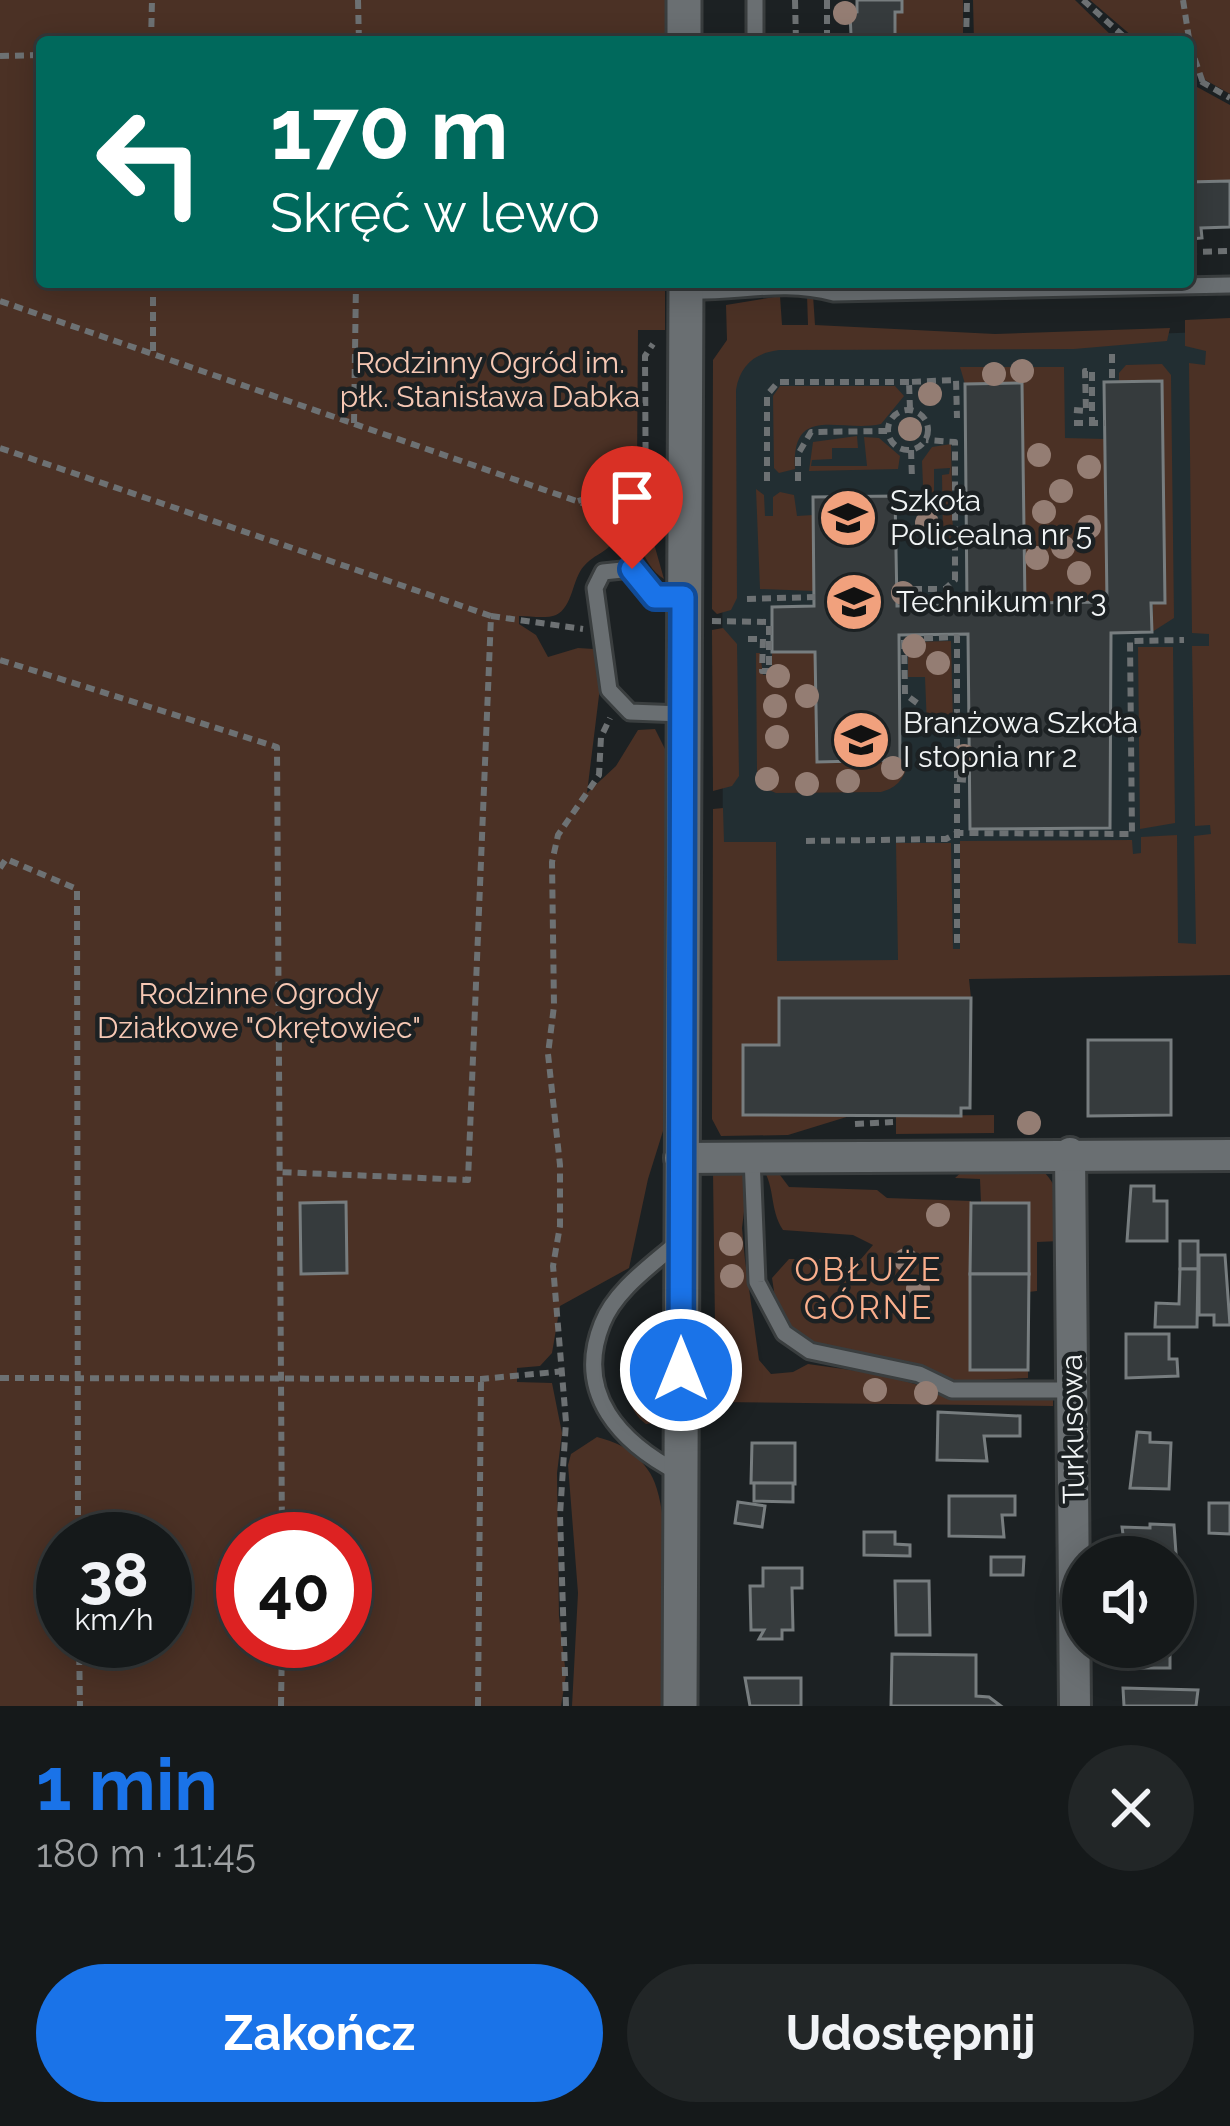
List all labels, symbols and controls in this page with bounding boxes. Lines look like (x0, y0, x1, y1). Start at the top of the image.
text: 170 m (270, 80, 509, 179)
icon: left (72, 84, 228, 240)
text: Skręć w lewo (270, 181, 600, 245)
park label: Rodzinny Ogród im. płk. Stanisława Dabka (340, 345, 640, 414)
pin (581, 446, 683, 569)
icon: arrive (599, 464, 665, 530)
place label: Szkoła Policealna nr 5 (890, 483, 1092, 552)
school or university icon: Szkoła Policealna nr 5 (817, 487, 879, 549)
school or university icon: Technikum nr 3 (823, 571, 885, 633)
place label: Technikum nr 3 (896, 584, 1106, 619)
place label: Branżowa Szkoła I stopnia nr 2 (903, 705, 1138, 774)
school or university icon: Branżowa Szkoła I stopnia nr 2 (830, 709, 892, 771)
park label: Rodzinne Ogrody Działkowe "Okrętowiec" (97, 976, 421, 1045)
district label: OBŁUŻE GÓRNE (795, 1249, 944, 1327)
position arrow (618, 1307, 744, 1433)
street label: Turkusowa (1054, 1354, 1091, 1504)
speed limit sign: 40 (216, 1512, 372, 1668)
map controls (1062, 1536, 1194, 1668)
button: sound (1062, 1536, 1194, 1668)
text: 38 (79, 1540, 149, 1610)
text: km/h (74, 1602, 154, 1637)
text: 1 min (36, 1742, 218, 1827)
button: close (1068, 1745, 1194, 1871)
text: 180 m · 11:45 (36, 1830, 256, 1876)
button: Zakończ (36, 1964, 603, 2102)
button: Udostępnij (627, 1964, 1194, 2102)

